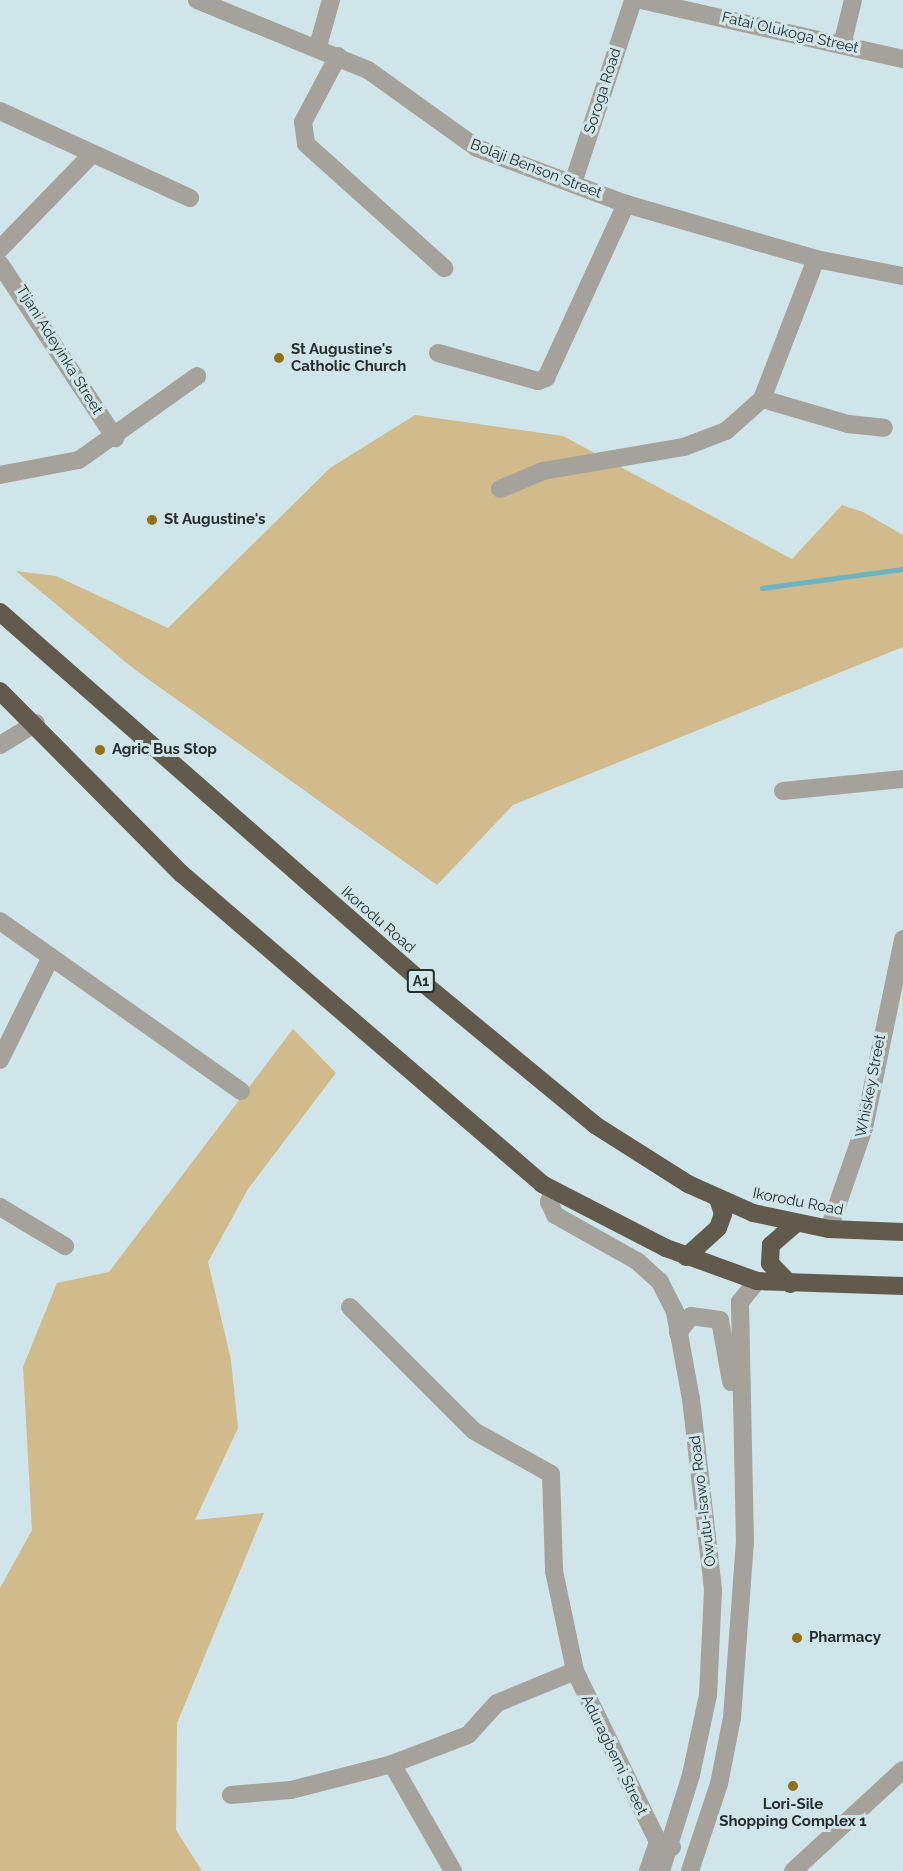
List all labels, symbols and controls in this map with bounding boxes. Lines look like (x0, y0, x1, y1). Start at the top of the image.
street label: Fatai Olukoga Street (720, 9, 860, 57)
street label: Soroga Road (581, 46, 625, 136)
street label: Bolaji Benson Street (468, 136, 604, 202)
street label: Tijani Adeyinka Street (12, 282, 106, 418)
place label: St Augustine's Catholic Church (291, 340, 406, 375)
marker: St Augustine's Catholic Church (272, 351, 286, 365)
place label: St Augustine's (164, 511, 266, 529)
marker: St Augustine's (145, 513, 159, 527)
place label: Agric Bus Stop (112, 741, 217, 759)
marker: Agric Bus Stop (93, 743, 107, 757)
street label: Ikorodu Road (337, 883, 419, 957)
road number: A1 (406, 970, 436, 992)
street label: Whiskey Street (852, 1033, 890, 1139)
street label: Ikorodu Road (751, 1184, 845, 1220)
street label: Owutu-Isawo Road (686, 1434, 720, 1568)
place label: Pharmacy (809, 1629, 881, 1647)
marker: Pharmacy (790, 1631, 804, 1645)
street label: Aduragbemi Street (577, 1692, 651, 1818)
marker: Lori-Sile Shopping Complex 1 (786, 1779, 800, 1793)
place label: Lori-Sile Shopping Complex 1 (719, 1795, 867, 1830)

